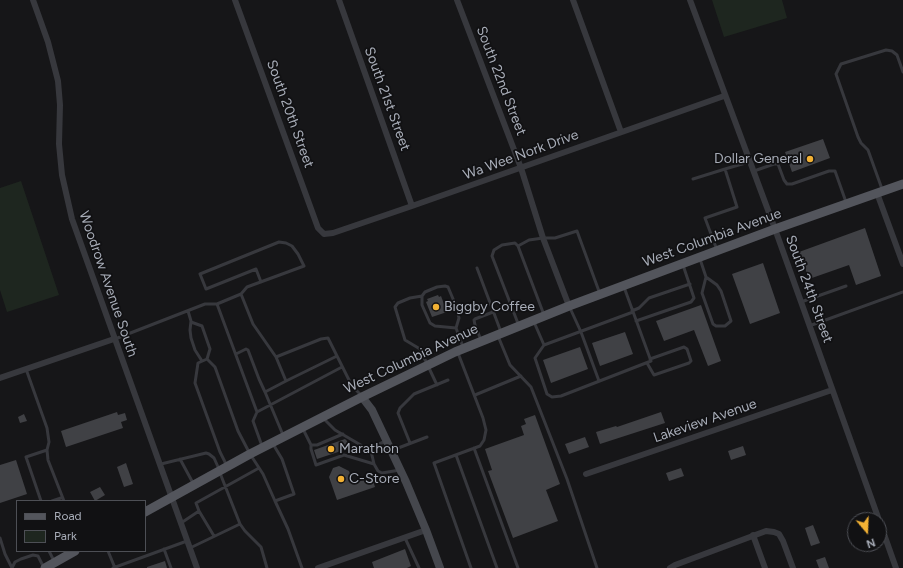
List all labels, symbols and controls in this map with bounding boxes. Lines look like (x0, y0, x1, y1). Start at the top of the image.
street label: South 22nd Street (472, 24, 530, 138)
street label: South 21st Street (360, 45, 414, 153)
street label: South 20th Street (263, 58, 317, 170)
street label: Wa Wee Nork Drive (461, 126, 581, 184)
place label: Dollar General (714, 151, 802, 167)
marker: Dollar General (805, 154, 815, 164)
street label: West Columbia Avenue (640, 205, 784, 271)
street label: Woodrow Avenue South (75, 209, 141, 359)
street label: South 24th Street (782, 233, 836, 345)
place label: Biggby Coffee (444, 299, 535, 315)
marker: Biggby Coffee (431, 302, 441, 312)
street label: West Columbia Avenue (341, 320, 481, 398)
street label: Lakeview Avenue (651, 395, 759, 447)
place label: Marathon (339, 441, 399, 457)
marker: Marathon (326, 444, 336, 454)
place label: C-Store (349, 471, 399, 487)
marker: C-Store (336, 474, 346, 484)
legend (16, 500, 146, 552)
text: Road (54, 509, 82, 523)
north arrow (847, 512, 887, 552)
text: Park (54, 529, 77, 543)
text: N (865, 535, 877, 550)

